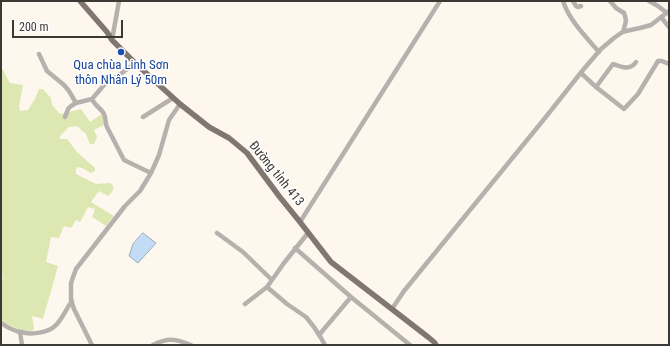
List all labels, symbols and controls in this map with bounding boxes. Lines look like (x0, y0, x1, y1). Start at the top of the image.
scale bar (14, 12, 125, 38)
text: 200 m (19, 20, 49, 34)
marker: Qua chùa Linh Sơn thôn Nhân Lý 50m (116, 47, 126, 57)
place label: Qua chùa Linh Sơn thôn Nhân Lý 50m (73, 58, 169, 89)
street label: Đường tỉnh 413 (245, 139, 307, 209)

